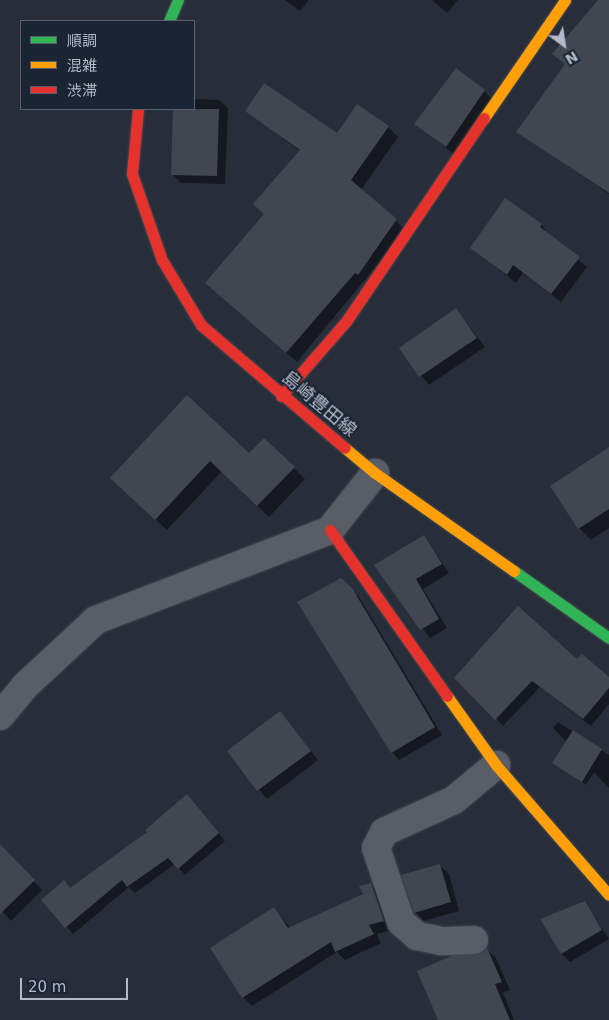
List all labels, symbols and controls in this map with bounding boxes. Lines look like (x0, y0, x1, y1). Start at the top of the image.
legend (20, 20, 195, 110)
north arrow (539, 20, 589, 70)
text: 順調 (67, 32, 97, 50)
text: N (563, 48, 581, 68)
text: 混雑 (67, 57, 97, 75)
text: 渋滞 (67, 82, 97, 100)
street label: 島崎豊田線 (278, 367, 360, 441)
scale bar (22, 968, 130, 1000)
text: 20 m (28, 978, 66, 996)

